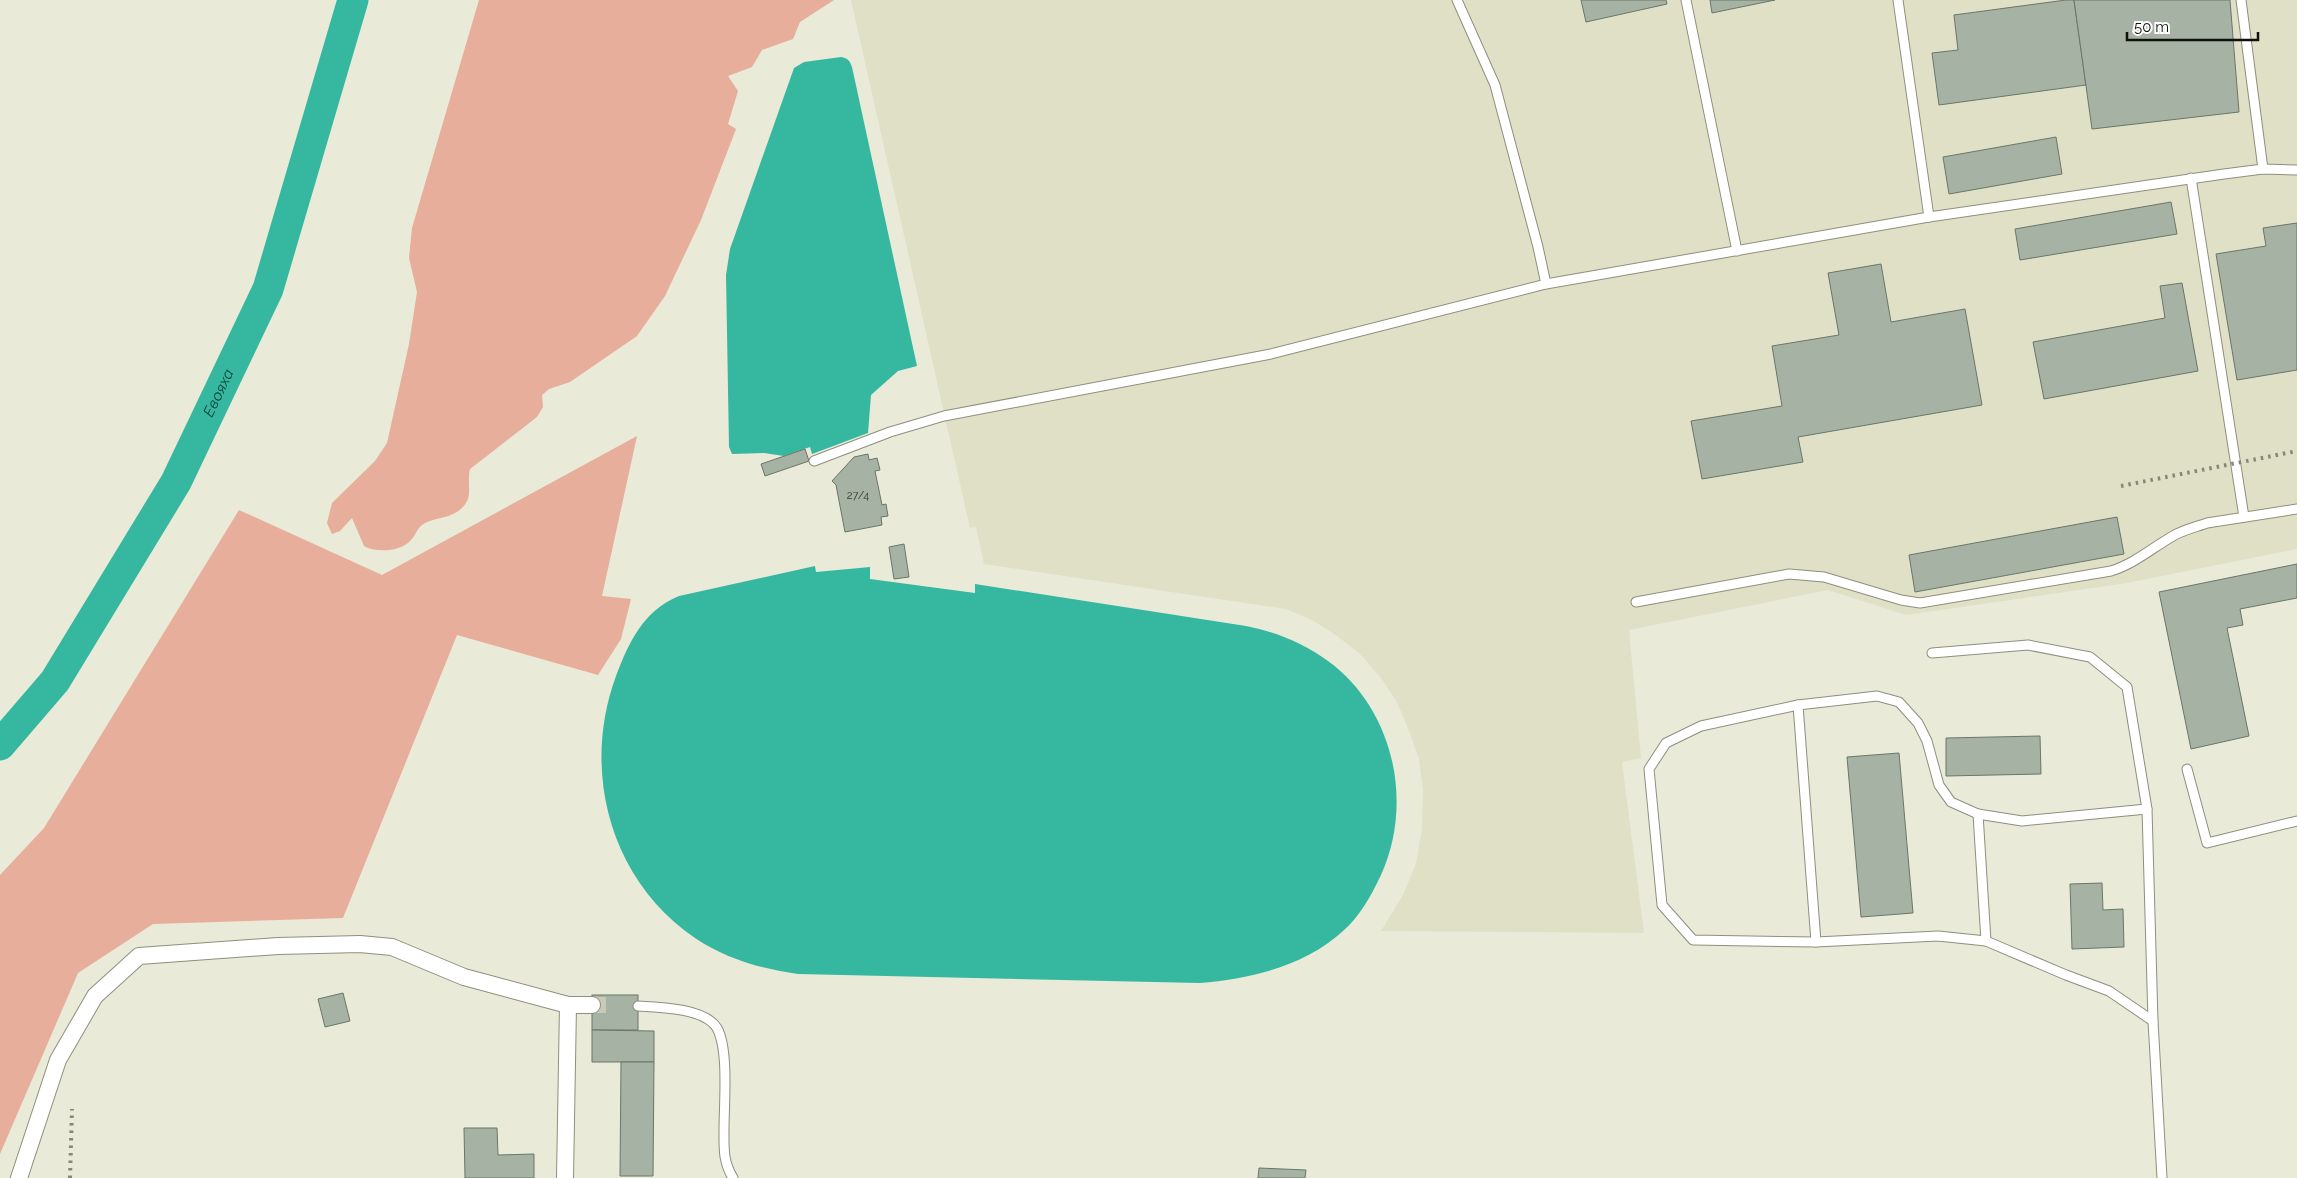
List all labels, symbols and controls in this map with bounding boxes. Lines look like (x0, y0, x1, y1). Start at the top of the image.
scale bar (2127, 10, 2258, 42)
text: 50 m (2134, 18, 2169, 36)
water label: Евояха (199, 366, 237, 420)
house number: 27/4 (847, 489, 869, 502)

